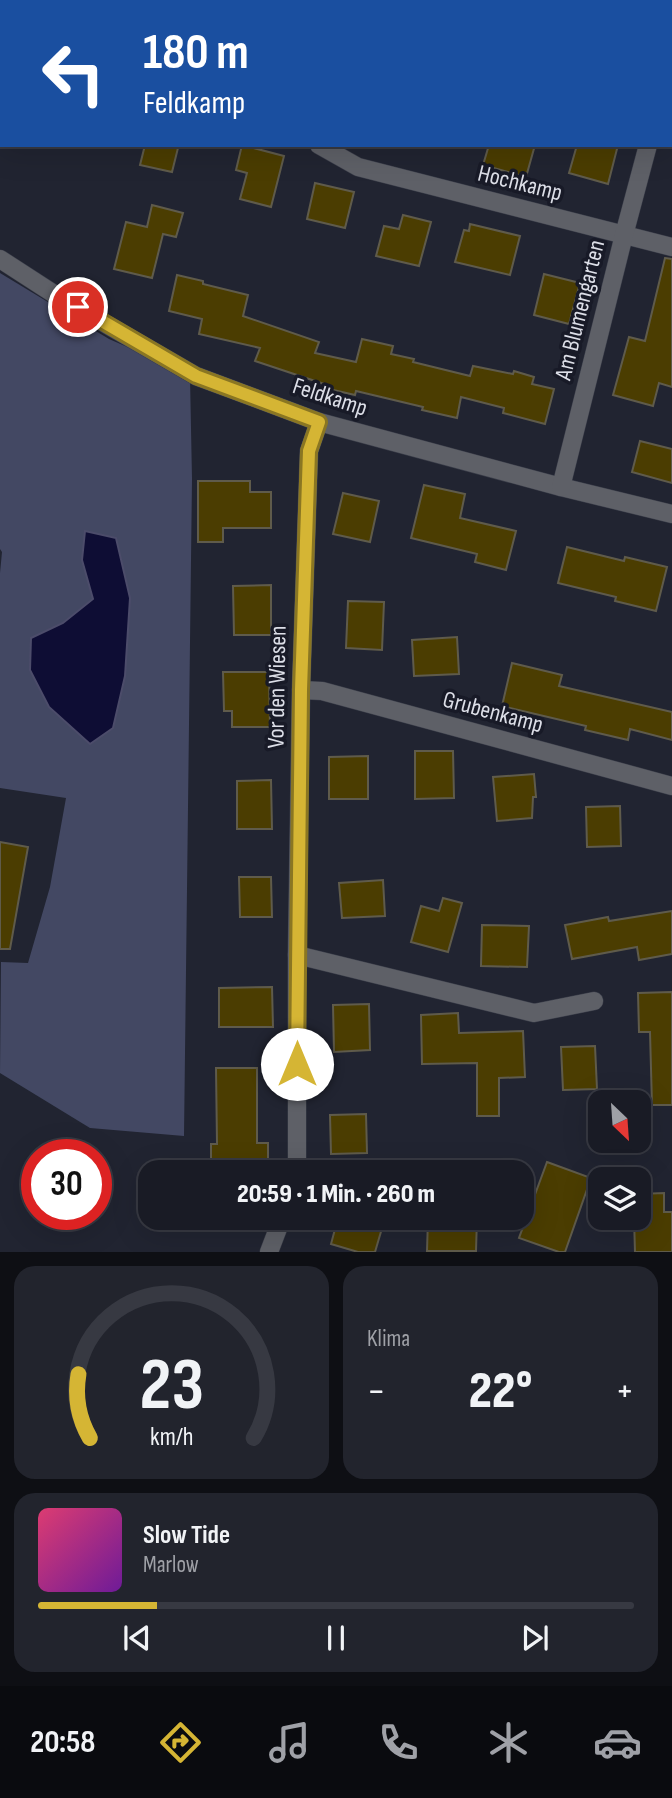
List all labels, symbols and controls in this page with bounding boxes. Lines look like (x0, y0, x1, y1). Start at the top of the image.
text: 180 m (143, 24, 249, 83)
icon: left (28, 28, 119, 119)
text: Feldkamp (143, 84, 245, 123)
street label: Hochkamp (475, 159, 565, 207)
street label: Am Blumengarten (548, 237, 611, 384)
pin (48, 277, 108, 337)
icon: arrive (59, 288, 97, 326)
street label: Feldkamp (289, 371, 371, 423)
street label: Vor den Wiesen (261, 625, 293, 749)
street label: Grubenkamp (440, 685, 546, 739)
position arrow (260, 1027, 334, 1101)
north arrow (588, 1090, 651, 1153)
map controls (588, 1090, 651, 1230)
speed limit sign: 30 (21, 1139, 112, 1230)
button: layers (588, 1167, 651, 1230)
text: 20:59 · 1 Min. · 260 m (237, 1179, 435, 1210)
text: Klima (367, 1325, 410, 1353)
text: 23 (139, 1343, 204, 1431)
text: 22° (469, 1360, 532, 1423)
text: − (367, 1369, 386, 1414)
text: + (615, 1369, 634, 1414)
text: km/h (150, 1422, 193, 1453)
text: Slow Tide (143, 1520, 230, 1551)
text: Marlow (143, 1551, 199, 1579)
icon: previous (118, 1619, 156, 1657)
icon: pause (317, 1619, 355, 1657)
icon: next (516, 1619, 554, 1657)
icon: directions (156, 1718, 205, 1767)
icon: music (265, 1718, 314, 1767)
icon: phone (374, 1718, 423, 1767)
icon: climate (484, 1718, 533, 1767)
icon: car (593, 1718, 642, 1767)
text: 20:58 (30, 1723, 95, 1762)

